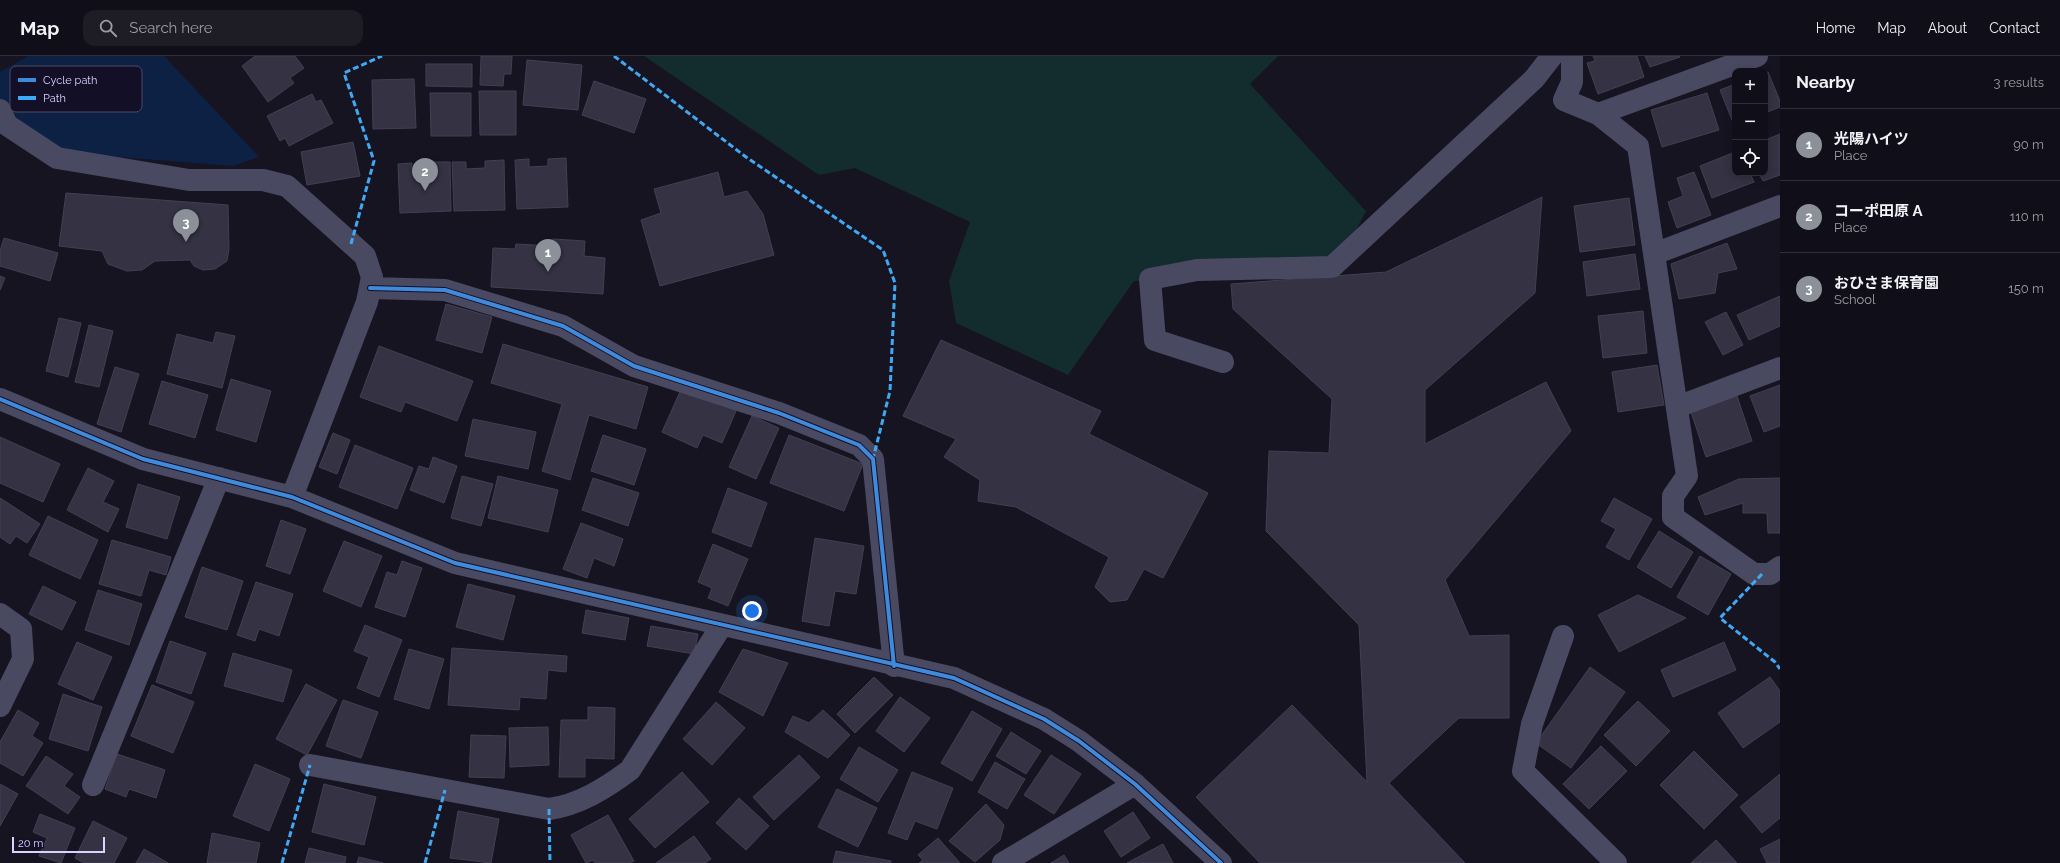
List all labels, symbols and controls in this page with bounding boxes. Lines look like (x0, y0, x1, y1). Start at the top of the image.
search box (83, 10, 363, 46)
text: Map (20, 17, 59, 39)
icon: search (97, 17, 119, 39)
text: Search here (129, 19, 213, 37)
text: Home (1816, 20, 1855, 36)
text: Map (1877, 20, 1906, 36)
text: About (1928, 20, 1967, 36)
text: Contact (1989, 20, 2040, 36)
legend (10, 66, 142, 112)
map controls (1732, 68, 1768, 176)
button: + (1732, 68, 1768, 104)
text: Nearby (1796, 72, 1855, 92)
text: Cycle path (43, 74, 97, 87)
text: 3 results (1994, 75, 2044, 90)
text: Path (43, 92, 66, 105)
button: − (1732, 104, 1768, 140)
text: 光陽ハイツ (1834, 130, 1909, 148)
text: 1 (1806, 137, 1812, 152)
text: 90 m (2013, 137, 2044, 152)
button: locate (1732, 140, 1768, 176)
text: Place (1834, 148, 1867, 163)
pin: 2 (412, 158, 438, 191)
text: コーポ田原 A (1834, 202, 1923, 220)
pin: 3 (173, 209, 199, 242)
text: 2 (1805, 209, 1813, 224)
text: 110 m (2010, 209, 2044, 224)
text: Place (1834, 220, 1867, 235)
pin: 1 (535, 239, 561, 272)
text: おひさま保育園 (1834, 274, 1939, 292)
text: 3 (1805, 281, 1813, 296)
text: 150 m (2008, 281, 2044, 296)
text: School (1834, 292, 1876, 307)
your location (742, 601, 762, 621)
scale bar (12, 835, 105, 854)
text: 20 m (18, 837, 43, 850)

